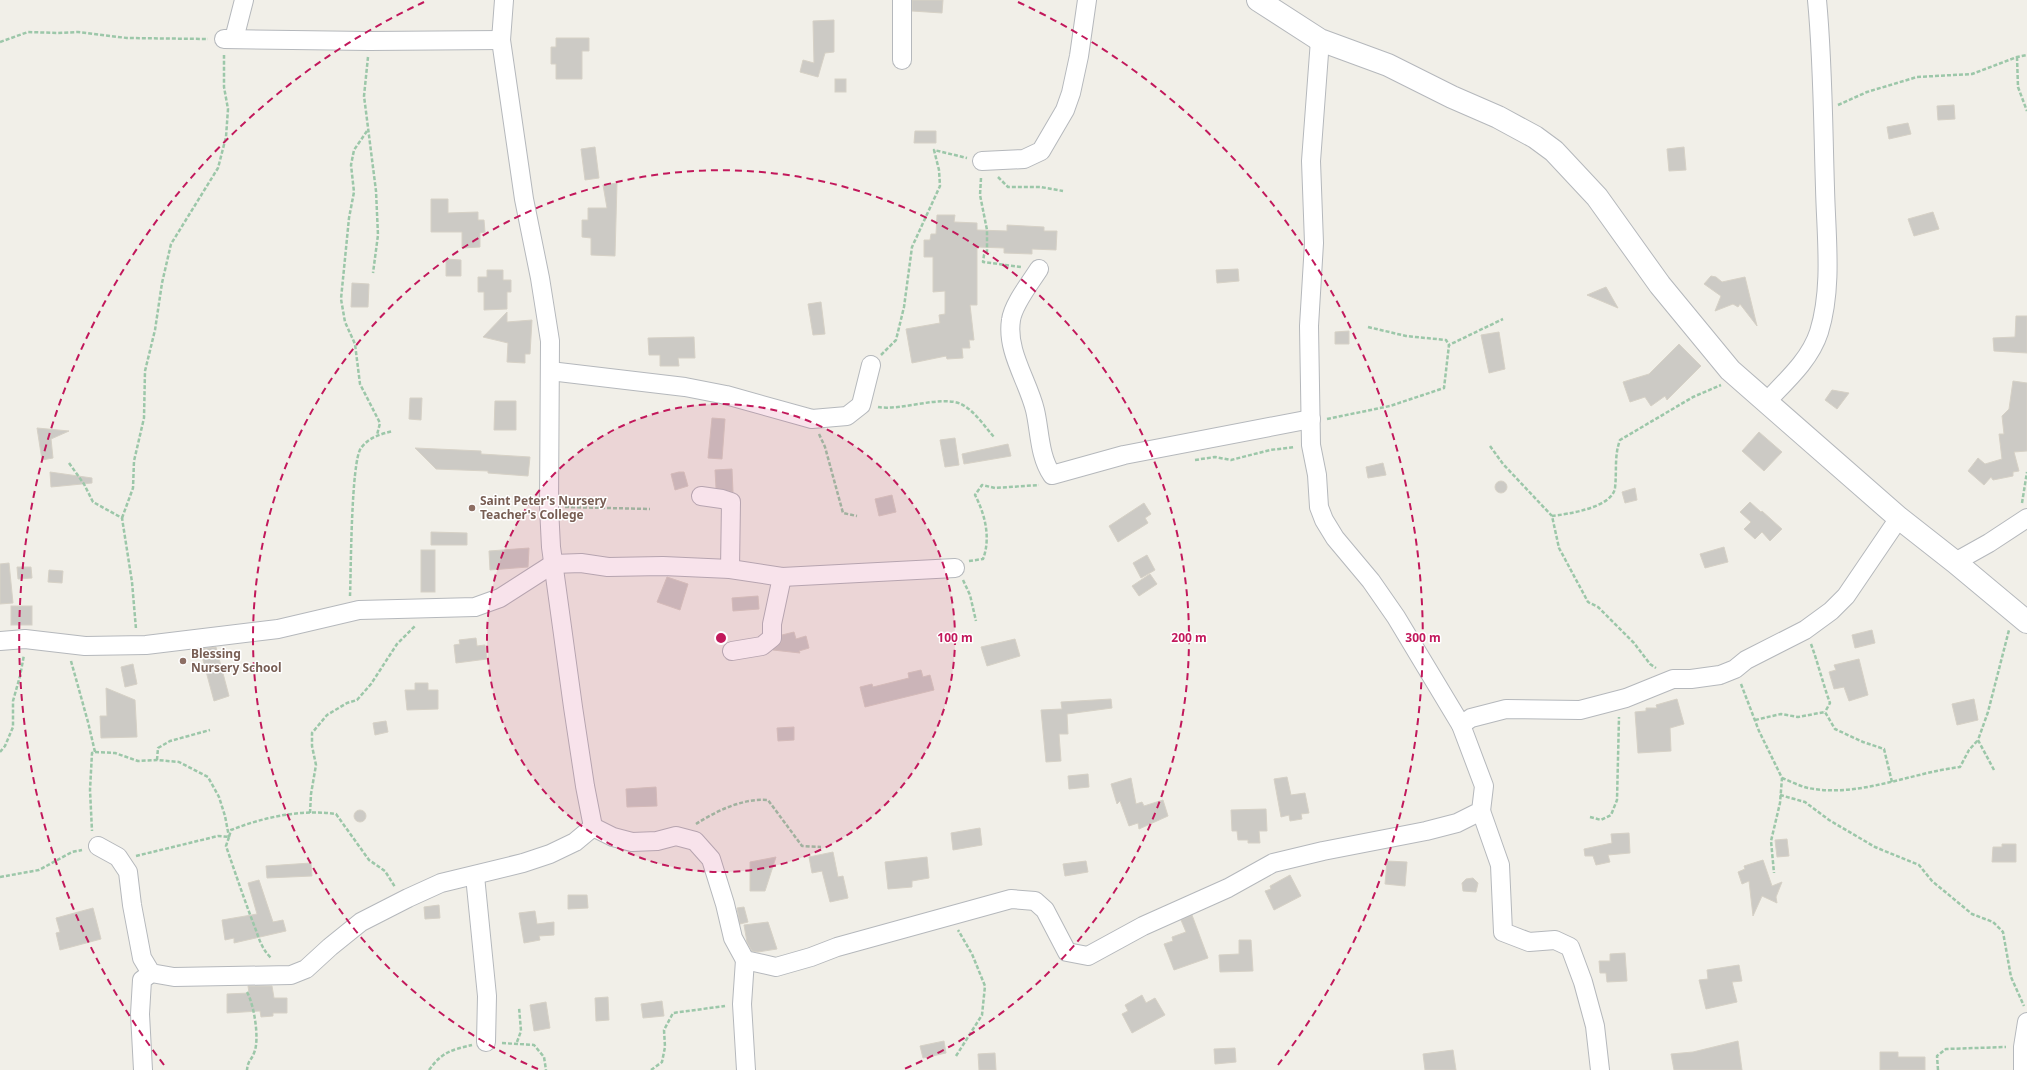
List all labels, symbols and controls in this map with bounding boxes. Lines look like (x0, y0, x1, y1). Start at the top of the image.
place label: Saint Peter's Nursery Teacher's College (480, 492, 607, 523)
marker: Saint Peter's Nursery Teacher's College (467, 503, 477, 513)
text: 100 m (937, 629, 973, 646)
text: 200 m (1171, 629, 1207, 646)
text: 300 m (1405, 629, 1441, 646)
centre of rings (714, 631, 728, 645)
place label: Blessing Nursery School (191, 645, 282, 676)
marker: Blessing Nursery School (178, 656, 188, 666)

